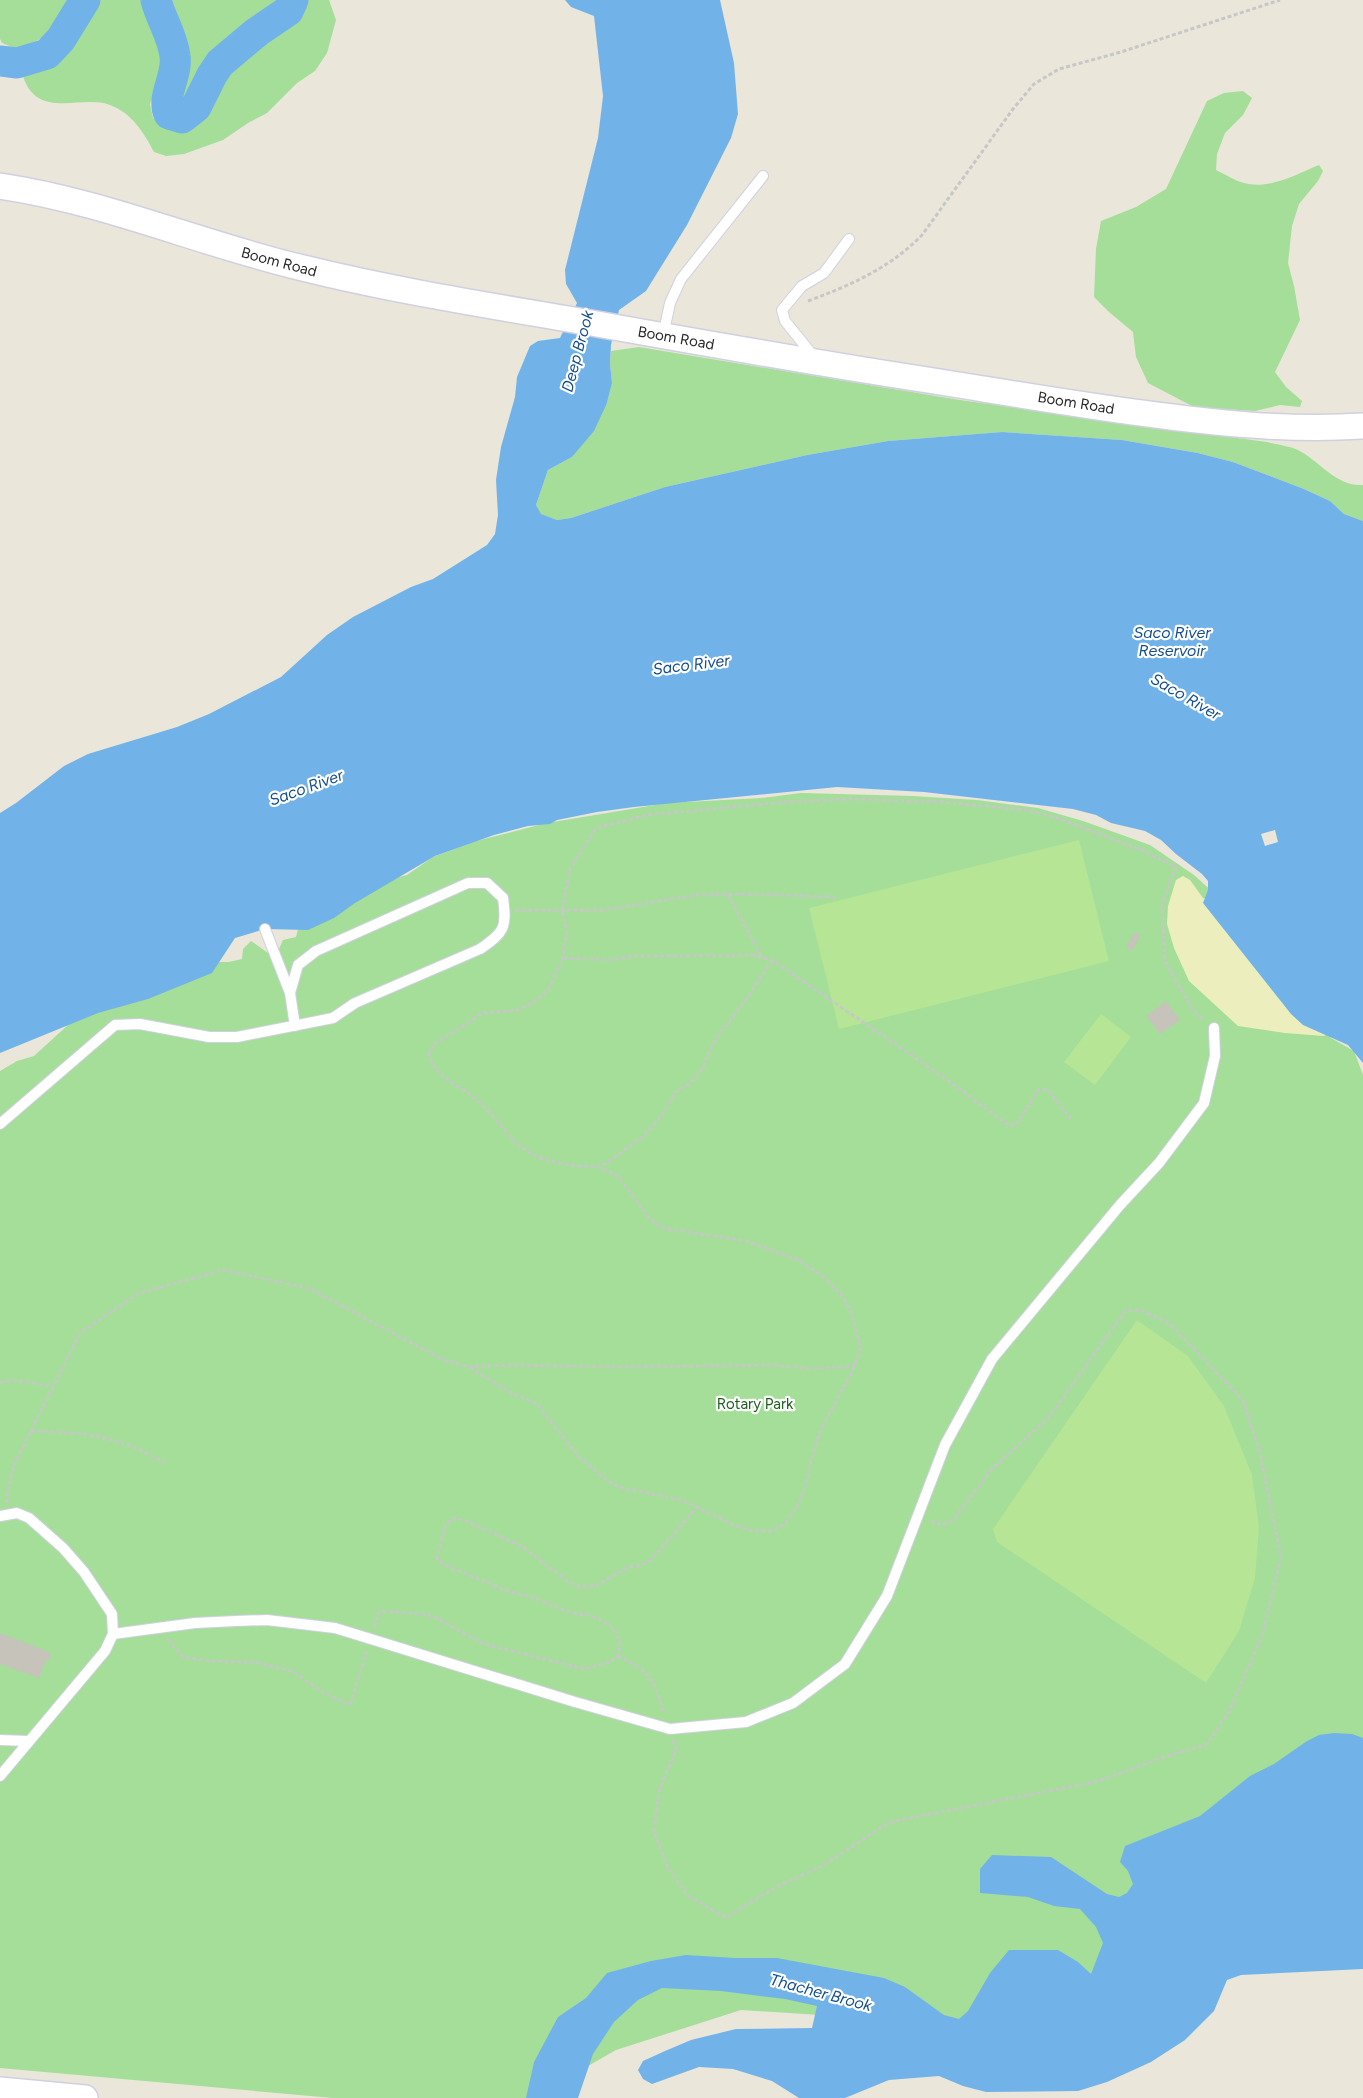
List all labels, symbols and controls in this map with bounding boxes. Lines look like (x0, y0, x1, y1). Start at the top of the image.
street label: Boom Road (239, 243, 319, 281)
water label: Deep Brook (557, 307, 598, 394)
street label: Boom Road (636, 322, 716, 354)
street label: Boom Road (1036, 388, 1116, 418)
water label: Saco River Reservoir (1133, 623, 1211, 660)
water label: Saco River (652, 650, 731, 679)
water label: Saco River (1148, 669, 1224, 724)
water label: Saco River (267, 765, 346, 810)
park label: Rotary Park (717, 1395, 794, 1413)
water label: Thacher Brook (768, 1970, 875, 2016)

